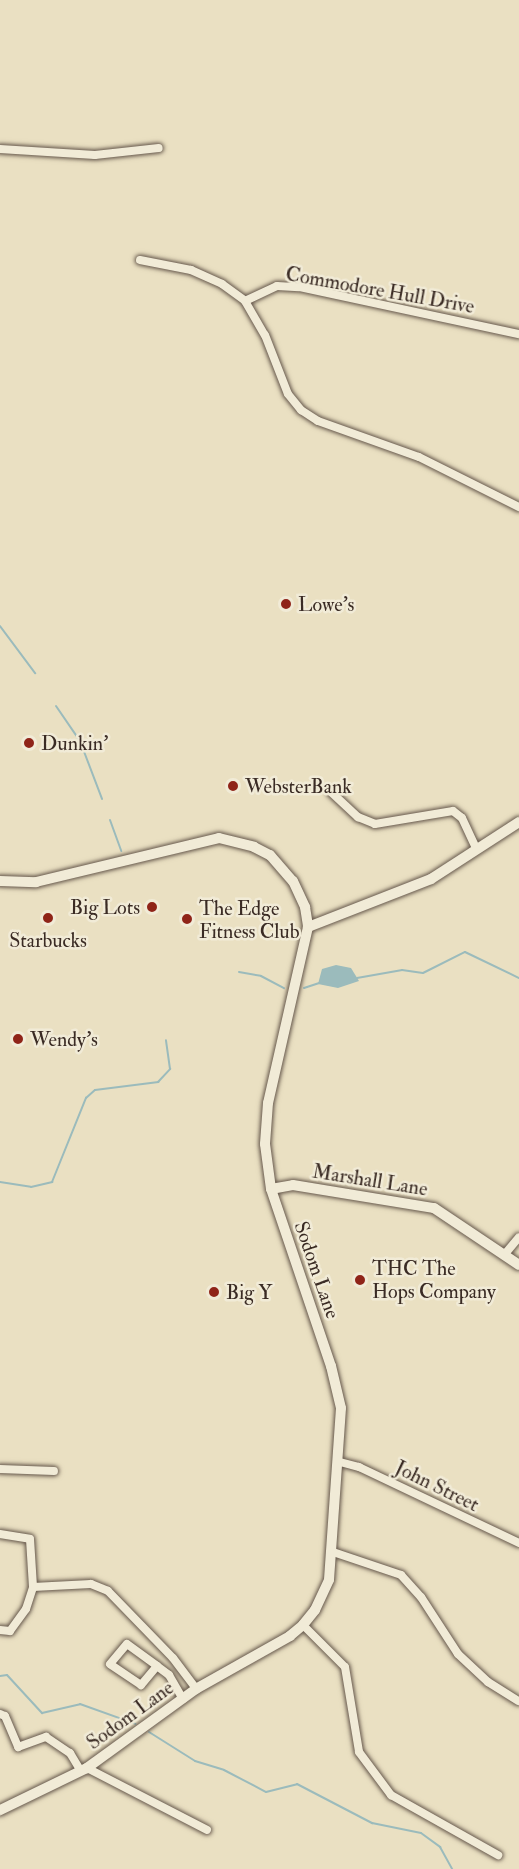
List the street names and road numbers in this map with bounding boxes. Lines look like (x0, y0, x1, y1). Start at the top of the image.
street label: Commodore Hull Drive (284, 262, 476, 318)
street label: Marshall Lane (311, 1159, 429, 1201)
street label: Sodom Lane (289, 1218, 345, 1322)
street label: John Street (391, 1455, 483, 1517)
street label: Sodom Lane (82, 1676, 178, 1754)

